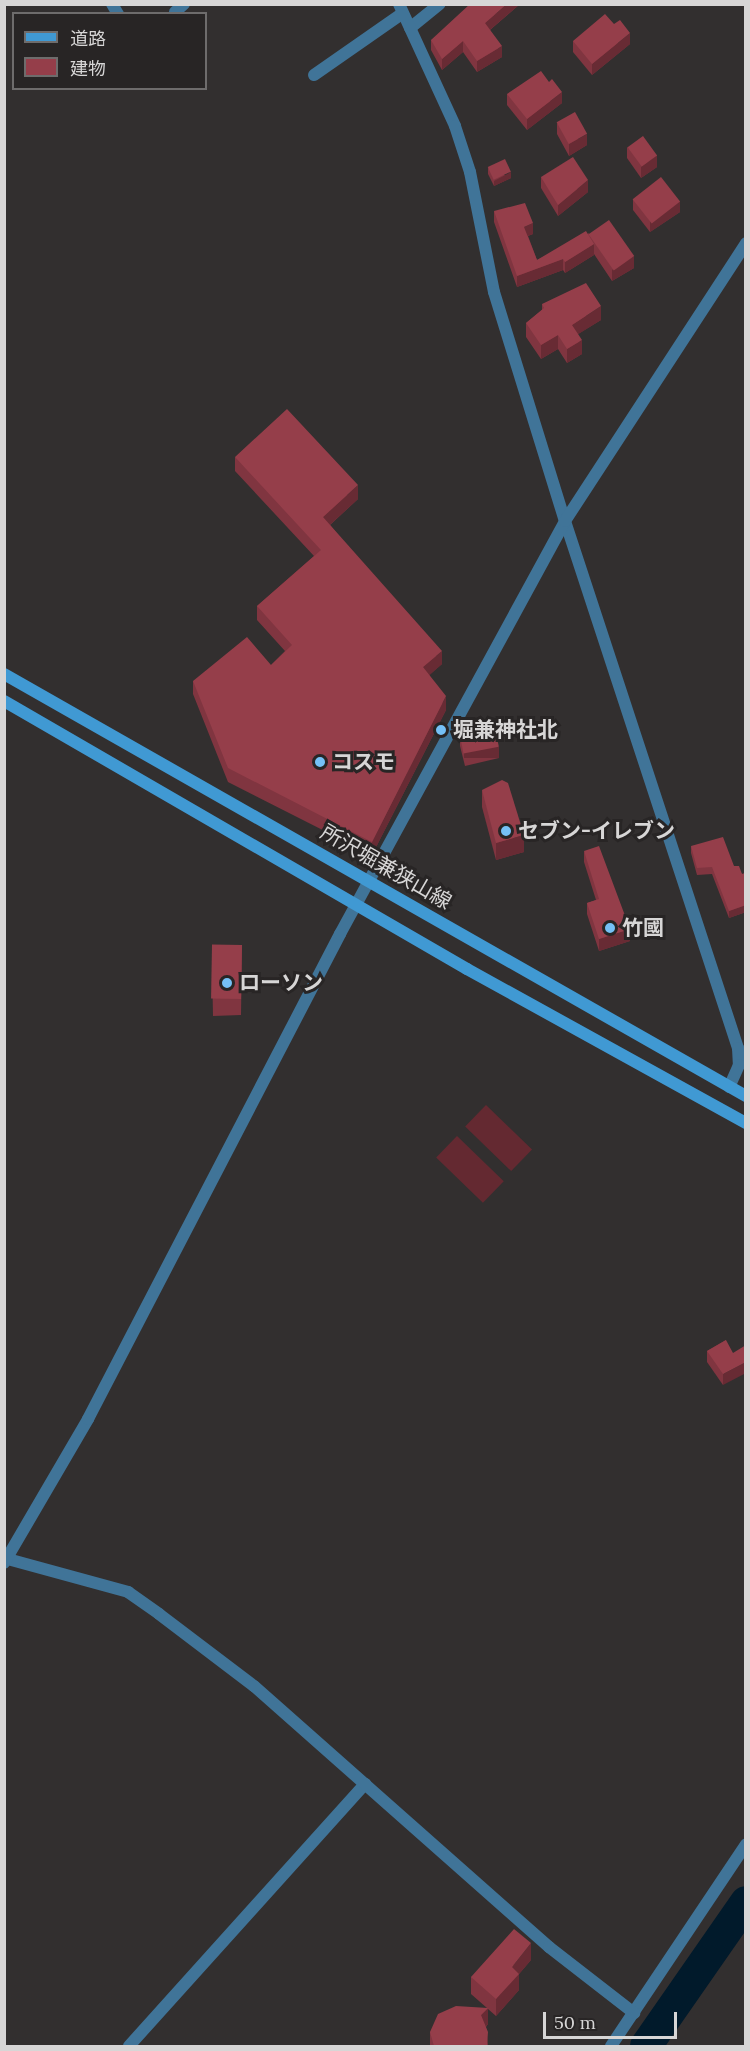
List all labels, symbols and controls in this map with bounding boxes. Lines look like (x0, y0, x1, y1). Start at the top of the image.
legend (12, 12, 207, 90)
text: 道路 (70, 27, 106, 50)
text: 建物 (70, 57, 106, 80)
place label: 堀兼神社北 (453, 717, 558, 743)
marker: 堀兼神社北 (434, 723, 448, 737)
place label: コスモ (332, 749, 395, 775)
marker: コスモ (313, 755, 327, 769)
place label: セブン-イレブン (518, 818, 675, 844)
street label: 所沢堀兼狭山線 (316, 819, 456, 915)
marker: セブン-イレブン (499, 824, 513, 838)
place label: 竹國 (622, 915, 664, 941)
marker: 竹國 (603, 921, 617, 935)
place label: ローソン (239, 970, 323, 996)
marker: ローソン (220, 976, 234, 990)
scale bar (546, 2000, 680, 2038)
text: 50 m (554, 2011, 596, 2034)

